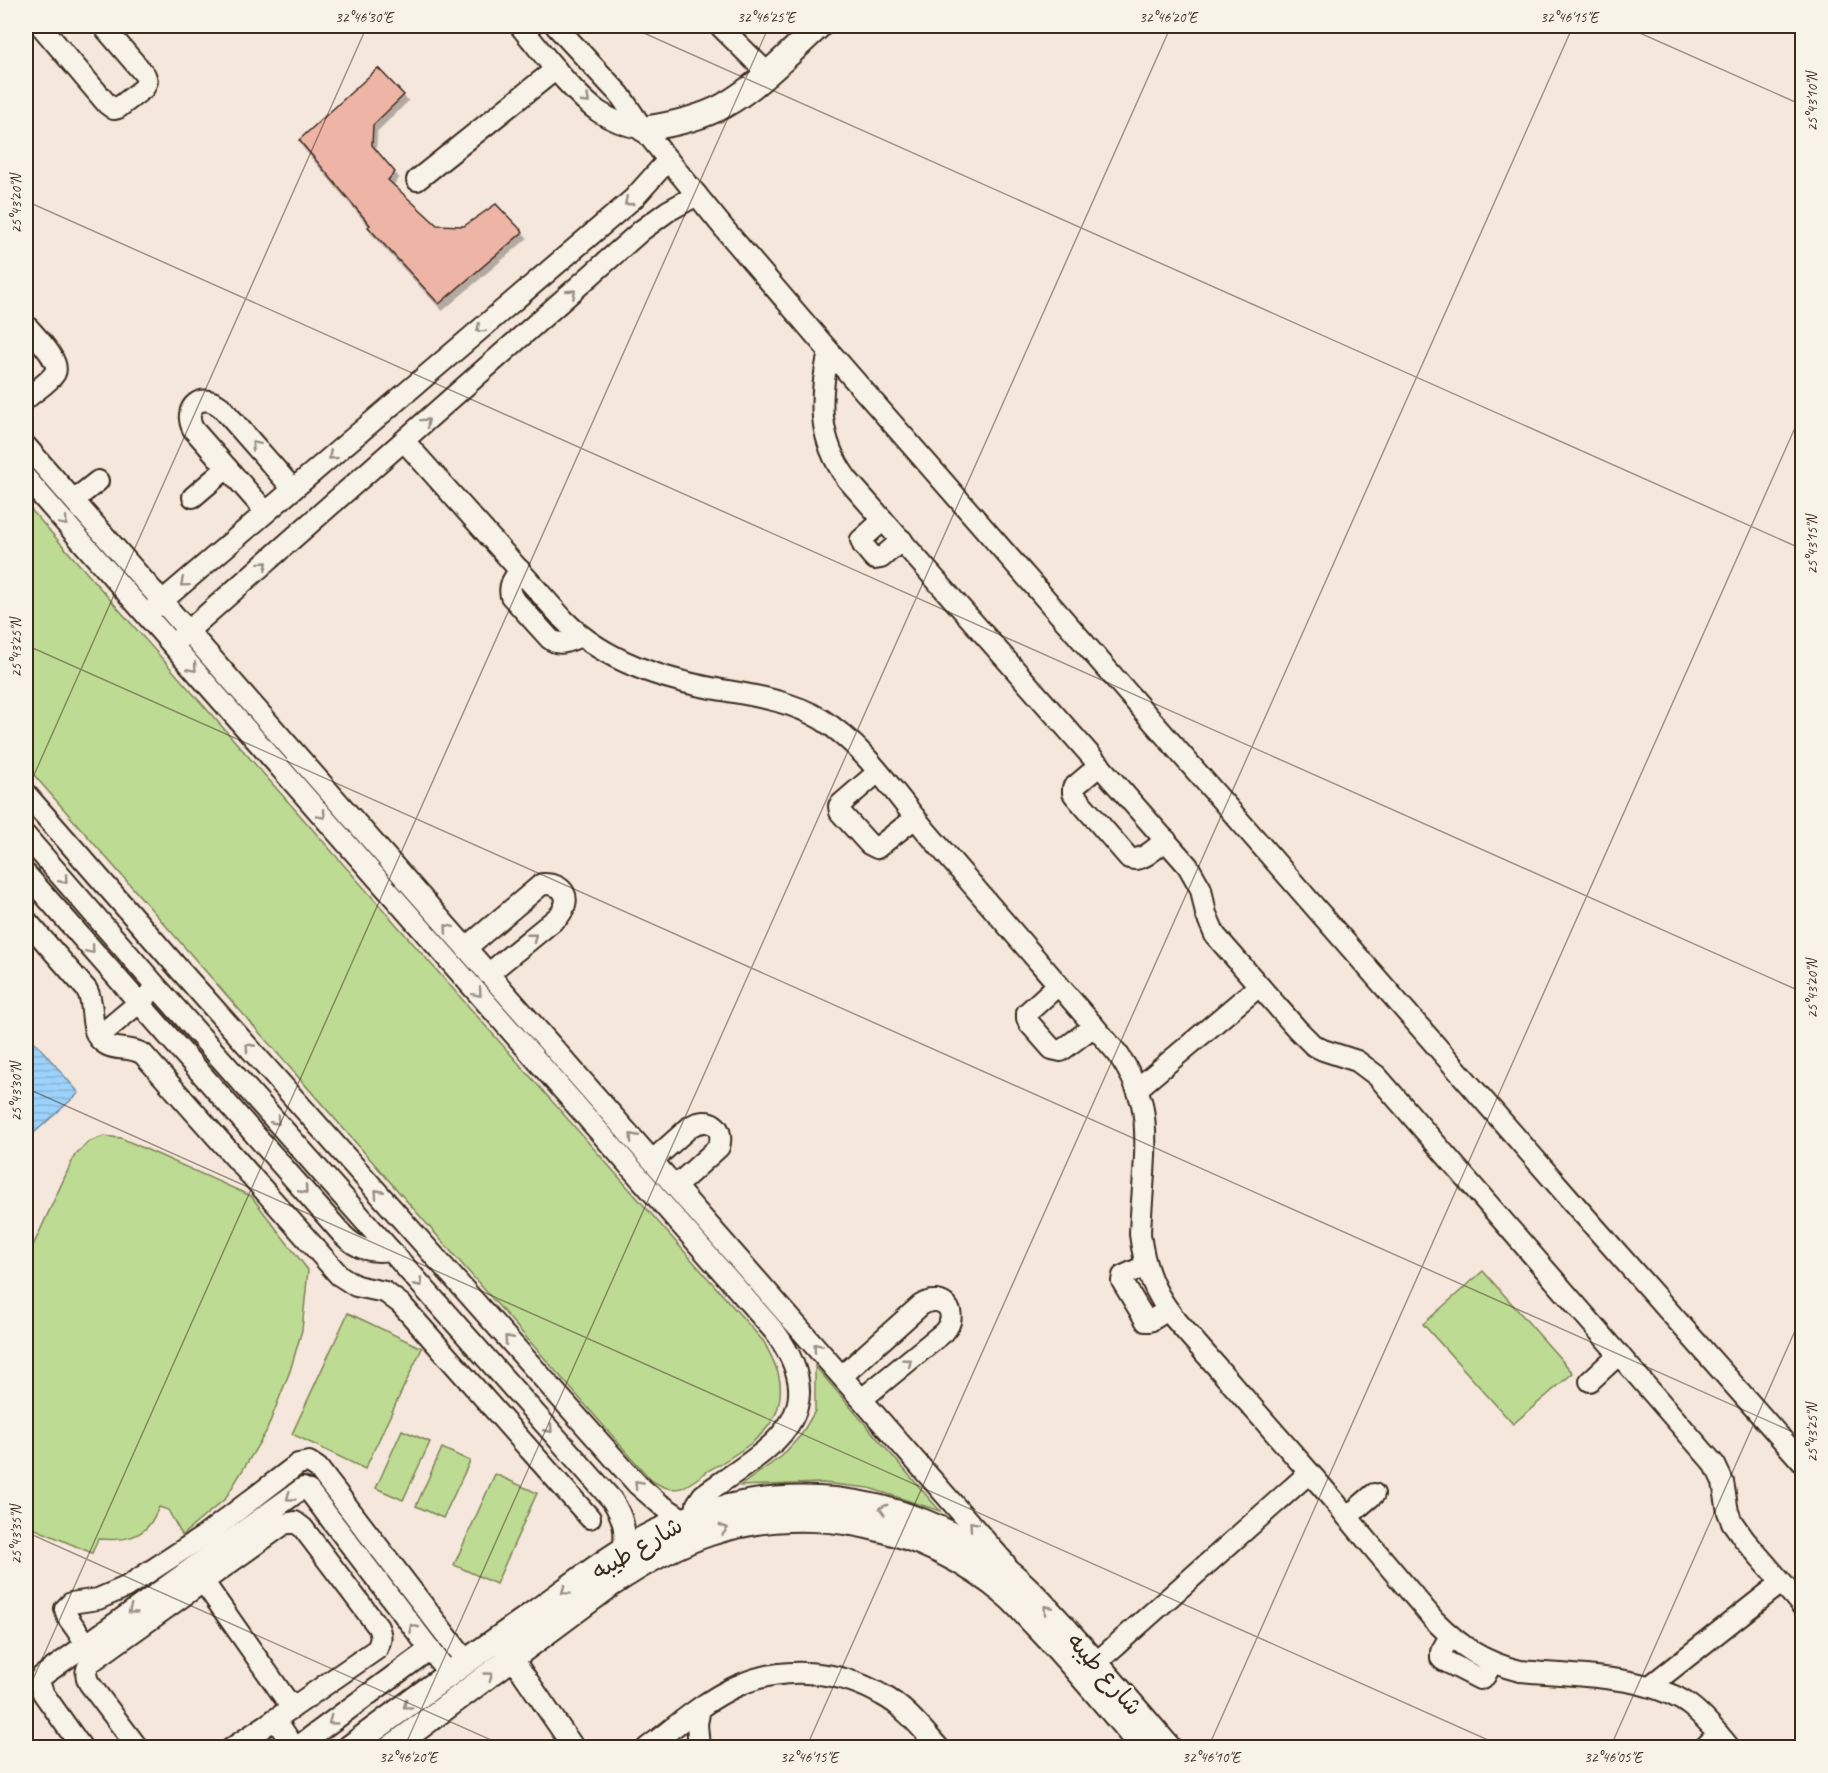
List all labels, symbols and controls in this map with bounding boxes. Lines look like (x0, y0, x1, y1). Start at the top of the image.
text: 32°46'30"E (335, 8, 395, 27)
text: 32°46'25"E (737, 8, 797, 27)
text: 32°46'20"E (1139, 8, 1199, 27)
text: 32°46'15"E (1540, 8, 1600, 27)
text: 25°43'10"N (1803, 69, 1822, 132)
one-way arrow (579, 93, 590, 104)
text: 25°43'20"N (7, 171, 26, 234)
one-way arrow (624, 195, 635, 206)
one-way arrow (565, 289, 575, 300)
one-way arrow (476, 322, 487, 333)
one-way arrow (419, 418, 430, 429)
one-way arrow (251, 441, 262, 452)
one-way arrow (328, 449, 339, 460)
text: 25°43'15"N (1803, 512, 1822, 575)
one-way arrow (57, 515, 68, 526)
one-way arrow (257, 561, 267, 572)
one-way arrow (180, 576, 191, 587)
text: 25°43'25"N (7, 615, 26, 678)
one-way arrow (186, 662, 197, 672)
one-way arrow (315, 808, 326, 819)
one-way arrow (57, 873, 68, 884)
one-way arrow (444, 924, 455, 935)
one-way arrow (527, 933, 538, 944)
one-way arrow (84, 943, 95, 954)
text: 25°43'20"N (1803, 956, 1822, 1019)
one-way arrow (471, 986, 482, 997)
one-way arrow (245, 1043, 256, 1054)
text: 25°43'30"N (7, 1059, 26, 1122)
one-way arrow (269, 1114, 280, 1125)
one-way arrow (629, 1133, 640, 1144)
one-way arrow (297, 1183, 308, 1194)
one-way arrow (375, 1189, 386, 1200)
one-way arrow (412, 1276, 423, 1287)
one-way arrow (504, 1335, 515, 1345)
one-way arrow (813, 1343, 824, 1354)
one-way arrow (901, 1358, 912, 1369)
text: 25°43'25"N (1803, 1400, 1822, 1463)
one-way arrow (542, 1422, 553, 1432)
one-way arrow (634, 1480, 645, 1491)
one-way arrow (285, 1489, 296, 1500)
text: 25°43'35"N (7, 1502, 26, 1565)
one-way arrow (879, 1504, 889, 1516)
street label: شارع طيبه (586, 1510, 689, 1588)
one-way arrow (969, 1521, 980, 1532)
one-way arrow (718, 1524, 729, 1536)
one-way arrow (561, 1584, 572, 1595)
one-way arrow (127, 1603, 138, 1614)
one-way arrow (1043, 1605, 1054, 1616)
one-way arrow (410, 1623, 421, 1634)
street label: شارع طيبه (1059, 1626, 1149, 1723)
one-way arrow (482, 1672, 493, 1683)
one-way arrow (403, 1698, 414, 1709)
one-way arrow (327, 1714, 338, 1725)
text: 32°46'20"E (379, 1748, 439, 1767)
text: 32°46'15"E (780, 1748, 840, 1767)
text: 32°46'10"E (1182, 1748, 1242, 1767)
text: 32°46'05"E (1584, 1748, 1644, 1767)

